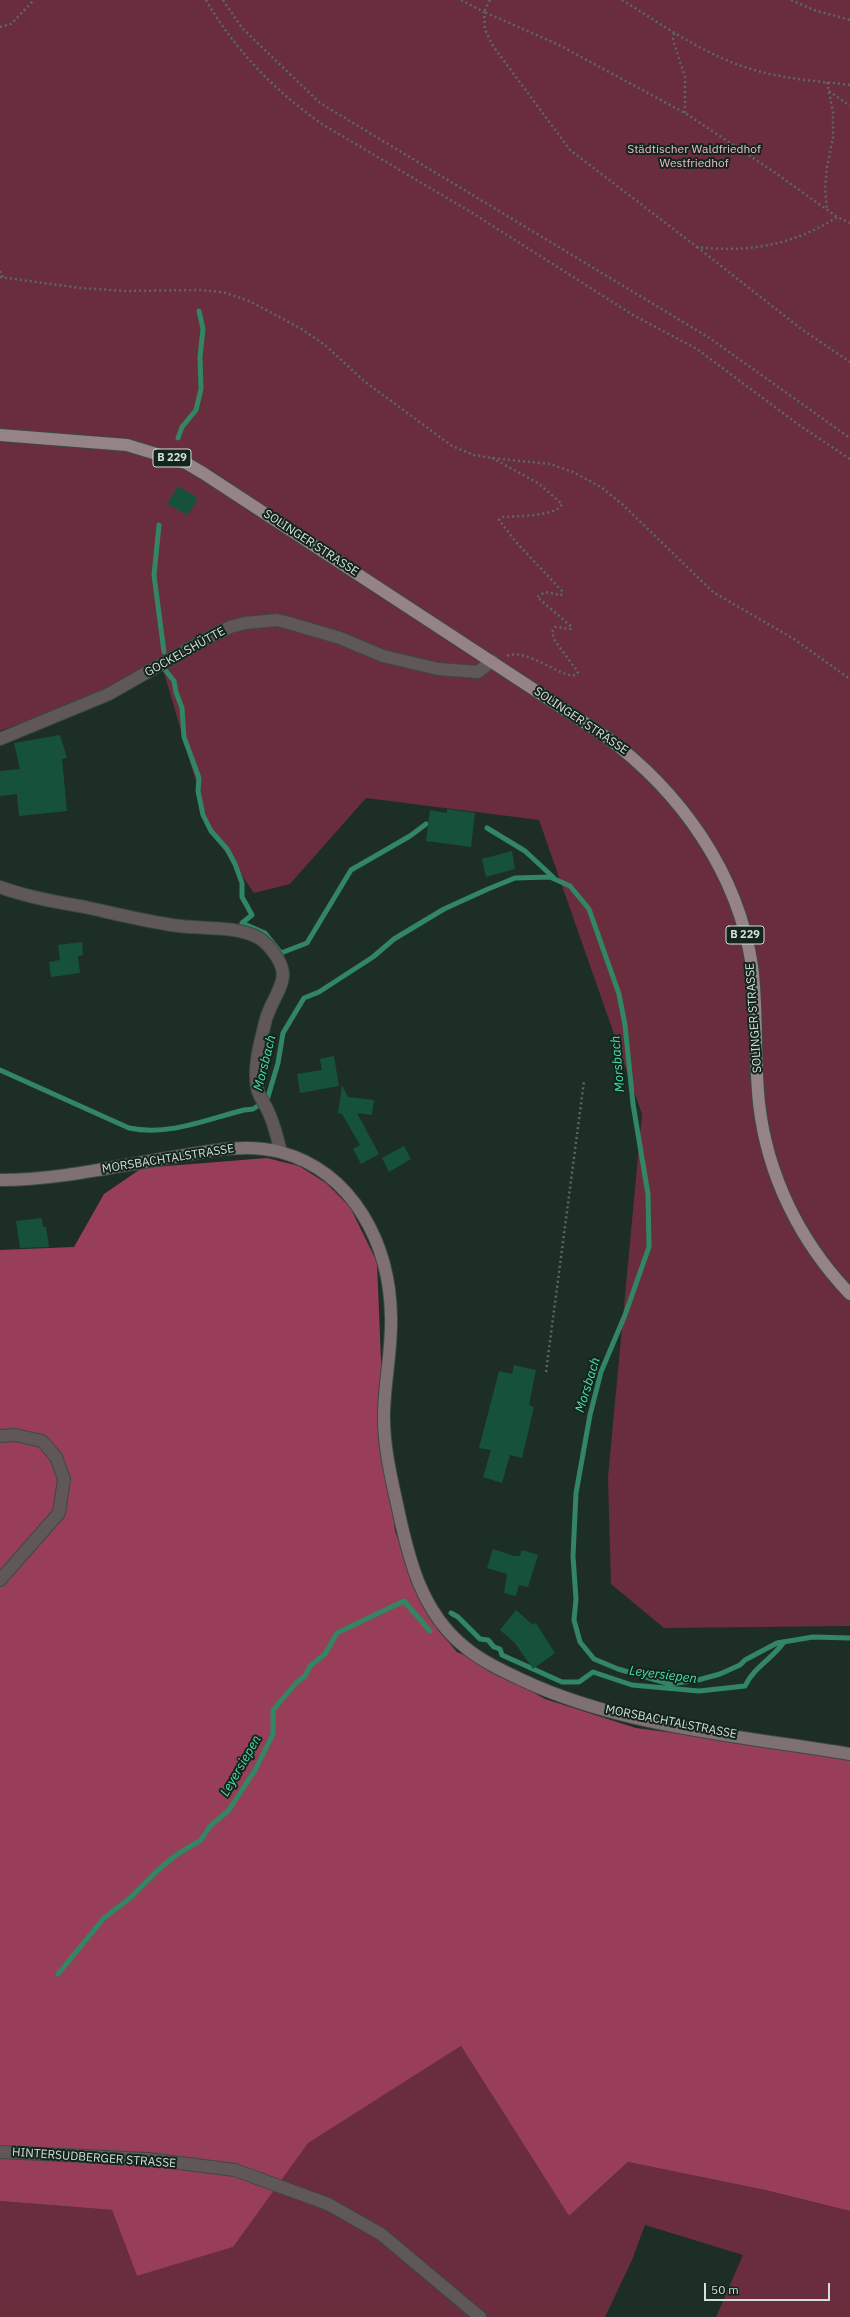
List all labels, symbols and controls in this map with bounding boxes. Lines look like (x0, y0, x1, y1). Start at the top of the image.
park label: Städtischer Waldfriedhof Westfriedhof (627, 143, 761, 171)
road number: B 229 (153, 449, 191, 467)
street label: SOLINGER STRASSE (261, 507, 361, 579)
street label: GOCKELSHÜTTE (142, 624, 228, 680)
street label: SOLINGER STRASSE (531, 684, 631, 758)
road number: B 229 (726, 926, 764, 944)
street label: SOLINGER STRASSE (743, 962, 765, 1074)
water label: Morsbach (251, 1034, 279, 1092)
water label: Morsbach (608, 1035, 628, 1093)
street label: MORSBACHTALSTRASSE (101, 1141, 235, 1177)
water label: Morsbach (572, 1356, 604, 1414)
water label: Leyersiepen (628, 1663, 698, 1687)
street label: MORSBACHTALSTRASSE (604, 1702, 738, 1742)
water label: Leyersiepen (217, 1733, 265, 1799)
street label: HINTERSUDBERGER STRASSE (11, 2145, 177, 2171)
scale bar (706, 2275, 832, 2301)
text: 50 m (711, 2282, 739, 2297)

